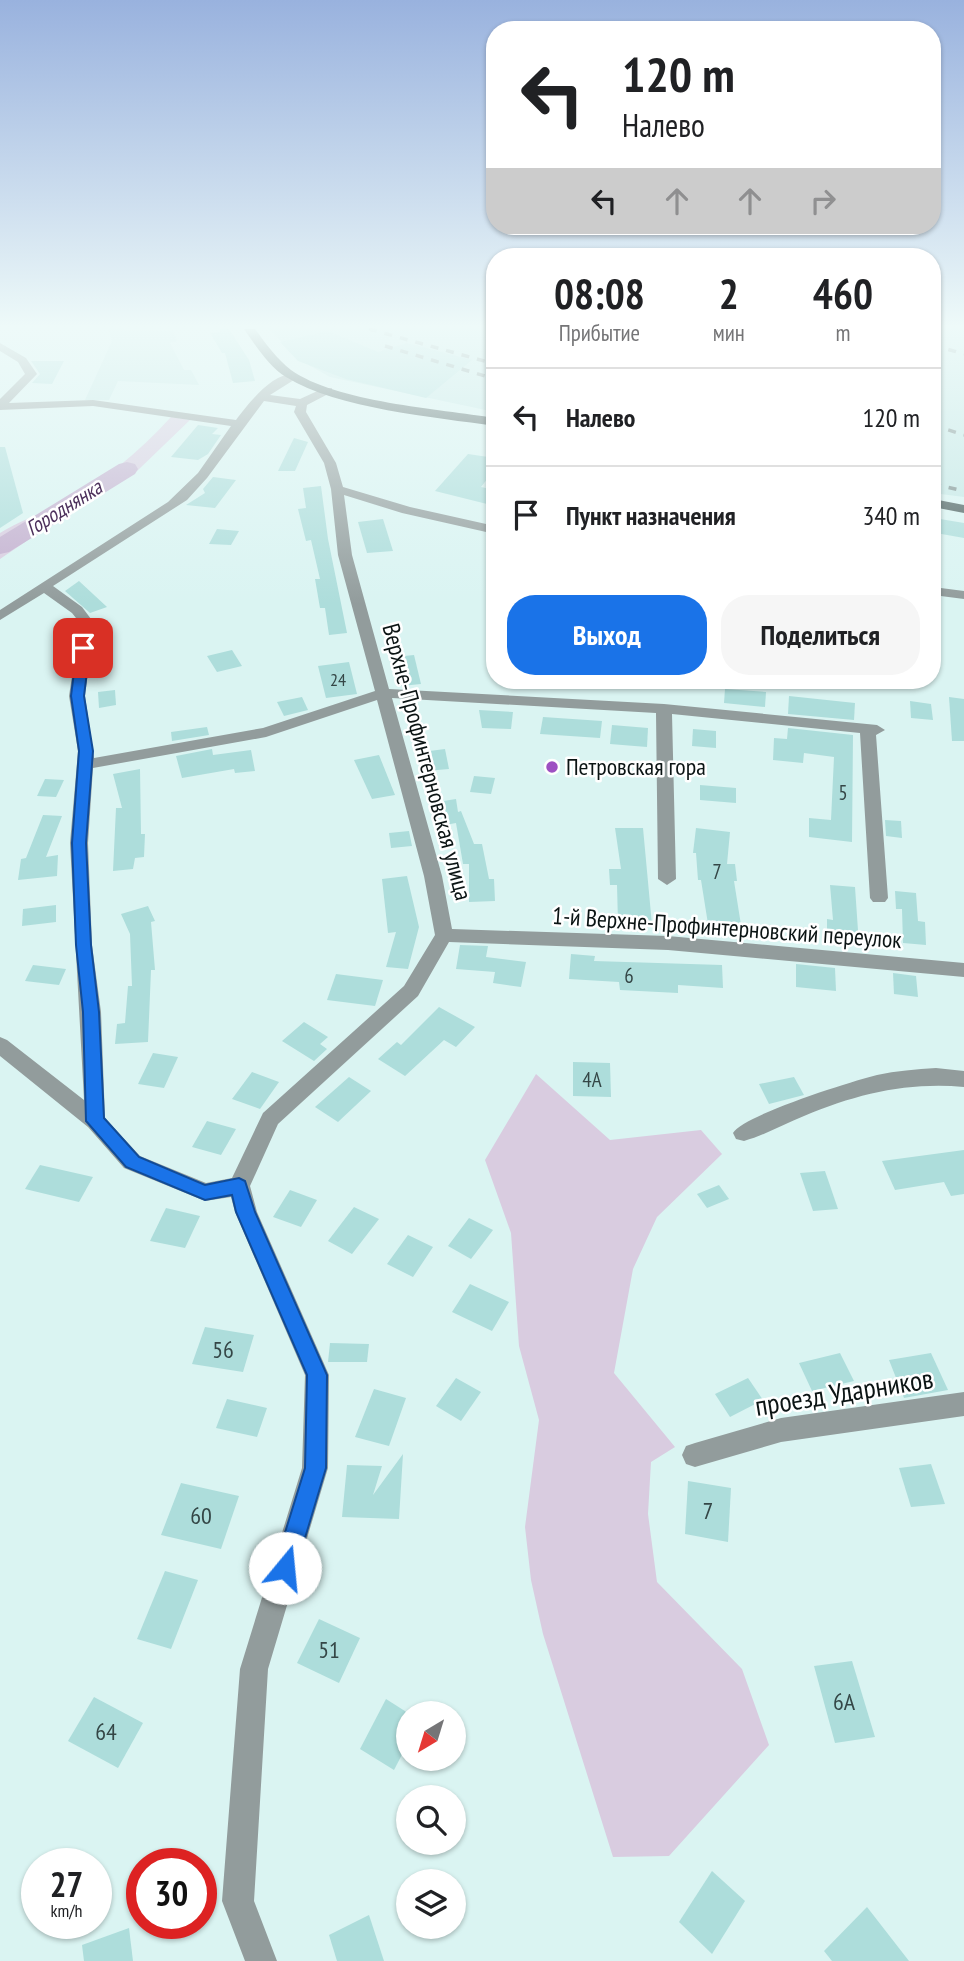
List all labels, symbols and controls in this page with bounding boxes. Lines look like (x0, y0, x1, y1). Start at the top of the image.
text: 120 m (622, 42, 735, 106)
icon: left (507, 49, 598, 140)
text: Налево (622, 104, 705, 146)
icon: left (585, 182, 623, 220)
icon: ahead (658, 182, 696, 220)
icon: ahead (731, 182, 769, 220)
icon: right (804, 182, 842, 220)
text: 08:08 (554, 266, 645, 321)
text: 2 (719, 266, 739, 321)
text: 460 (813, 266, 873, 321)
text: Прибытие (559, 318, 640, 347)
text: мин (713, 318, 745, 347)
text: m (835, 318, 850, 347)
icon: left (507, 398, 545, 436)
text: Налево (566, 401, 635, 434)
text: 120 m (862, 401, 920, 434)
water label: Городнянка (21, 473, 108, 542)
icon: arrive (507, 496, 545, 534)
text: Пункт назначения (566, 499, 736, 532)
text: 340 m (862, 499, 920, 532)
button: Выход (507, 595, 707, 675)
button: Поделиться (721, 595, 920, 675)
pin (53, 618, 113, 678)
street label: Верхне-Профинтерновская улица (376, 620, 479, 904)
icon: arrive (64, 629, 102, 667)
house number: 24 (330, 668, 346, 691)
place label: Петровская гора (566, 751, 706, 782)
marker: Петровская гора (544, 759, 560, 775)
house number: 5 (838, 779, 848, 806)
house number: 7 (712, 858, 722, 885)
street label: 1-й Верхне-Профинтерновский переулок (551, 900, 903, 955)
house number: 6 (624, 962, 634, 989)
house number: 4А (582, 1066, 602, 1093)
house number: 56 (212, 1334, 234, 1365)
street label: проезд Ударников (752, 1359, 936, 1424)
house number: 7 (703, 1495, 713, 1526)
house number: 60 (190, 1500, 212, 1531)
position arrow (248, 1531, 322, 1605)
house number: 51 (318, 1634, 340, 1665)
house number: 6А (833, 1686, 856, 1717)
north arrow (396, 1701, 466, 1771)
map controls (396, 1701, 466, 1939)
house number: 64 (95, 1716, 117, 1747)
button: search (396, 1785, 466, 1855)
speed limit sign: 30 (126, 1848, 217, 1939)
text: 27 (50, 1861, 83, 1907)
button: layers (396, 1869, 466, 1939)
text: km/h (51, 1899, 82, 1922)

